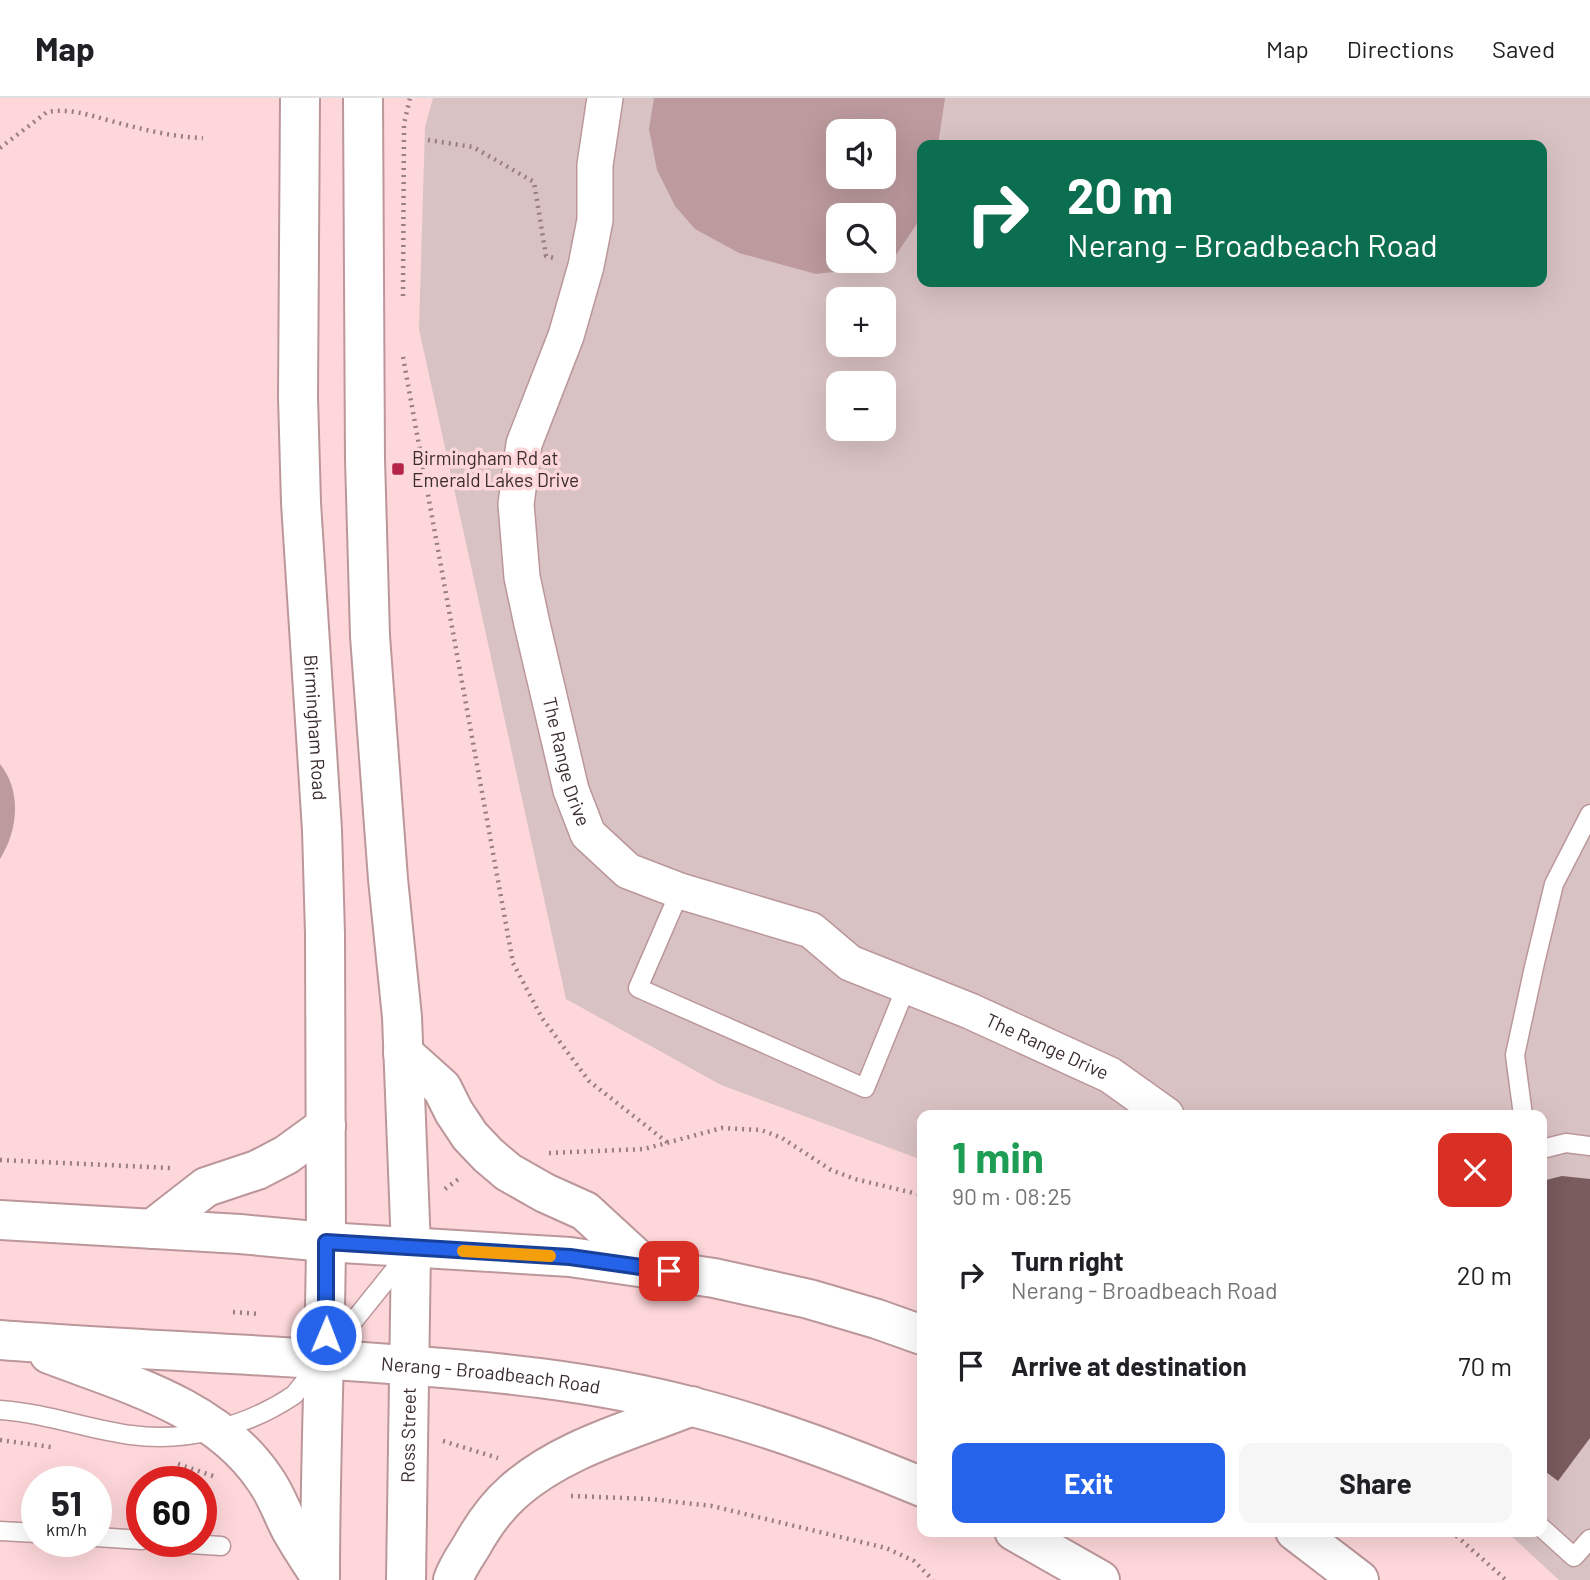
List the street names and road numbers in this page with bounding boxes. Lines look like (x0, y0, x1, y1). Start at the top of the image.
street label: Birmingham Road (300, 654, 332, 801)
street label: The Range Drive (539, 695, 596, 829)
street label: The Range Drive (982, 1008, 1113, 1084)
street label: Nerang - Broadbeach Road (380, 1351, 602, 1398)
street label: Ross Street (395, 1387, 420, 1483)

